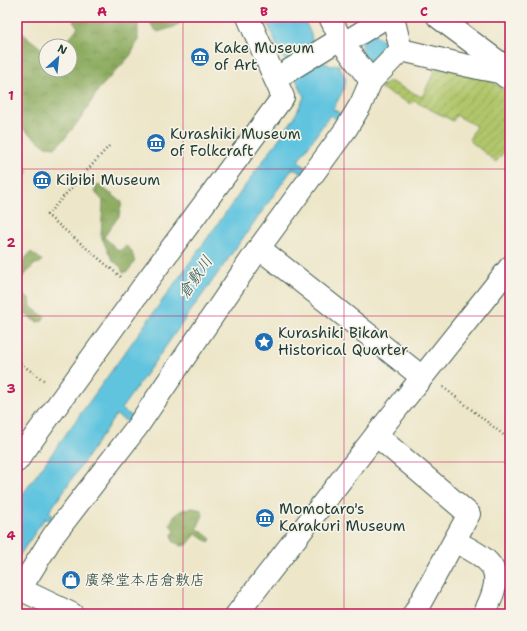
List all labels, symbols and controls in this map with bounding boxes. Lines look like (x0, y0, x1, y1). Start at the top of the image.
text: A (97, 3, 107, 20)
text: B (260, 3, 268, 20)
text: C (420, 3, 428, 20)
north arrow (38, 38, 78, 78)
place label: Kake Museum of Art (214, 38, 314, 75)
text: N (55, 41, 70, 58)
museum icon: Kake Museum of Art (189, 46, 211, 68)
text: 1 (8, 87, 14, 104)
place label: Kurashiki Museum of Folkcraft (170, 124, 301, 161)
museum icon: Kurashiki Museum of Folkcraft (145, 132, 167, 154)
museum icon: Kibibi Museum (31, 169, 53, 191)
place label: Kibibi Museum (56, 170, 160, 190)
text: 2 (6, 234, 16, 251)
water label: 倉敷川 (173, 251, 217, 303)
place label: Kurashiki Bikan Historical Quarter (278, 323, 408, 360)
place icon: Kurashiki Bikan Historical Quarter (253, 331, 275, 353)
text: 3 (6, 380, 16, 397)
place label: Momotaro's Karakuri Museum (279, 499, 405, 536)
museum icon: Momotaro's Karakuri Museum (254, 507, 276, 529)
text: 4 (6, 527, 16, 544)
shop icon: 廣榮堂本店倉敷店 (60, 569, 82, 591)
place label: 廣榮堂本店倉敷店 (85, 570, 205, 590)

